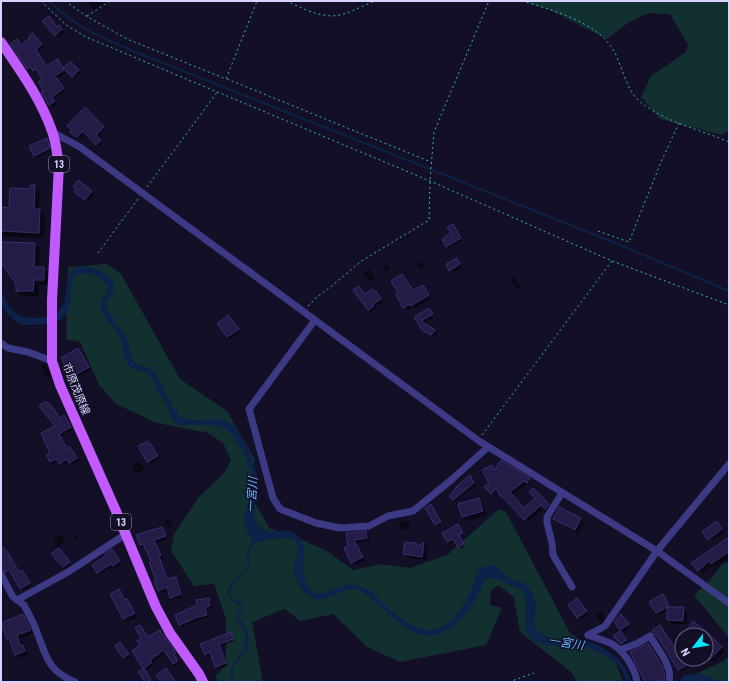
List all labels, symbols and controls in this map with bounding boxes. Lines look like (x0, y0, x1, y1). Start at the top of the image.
road number: 13 (49, 156, 69, 172)
street label: 市原茂原線 (60, 361, 92, 417)
water label: 一宮川 (244, 475, 260, 513)
road number: 13 (111, 514, 131, 530)
north arrow (674, 627, 714, 667)
water label: 一宮川 (547, 633, 587, 653)
text: N (678, 645, 693, 658)

